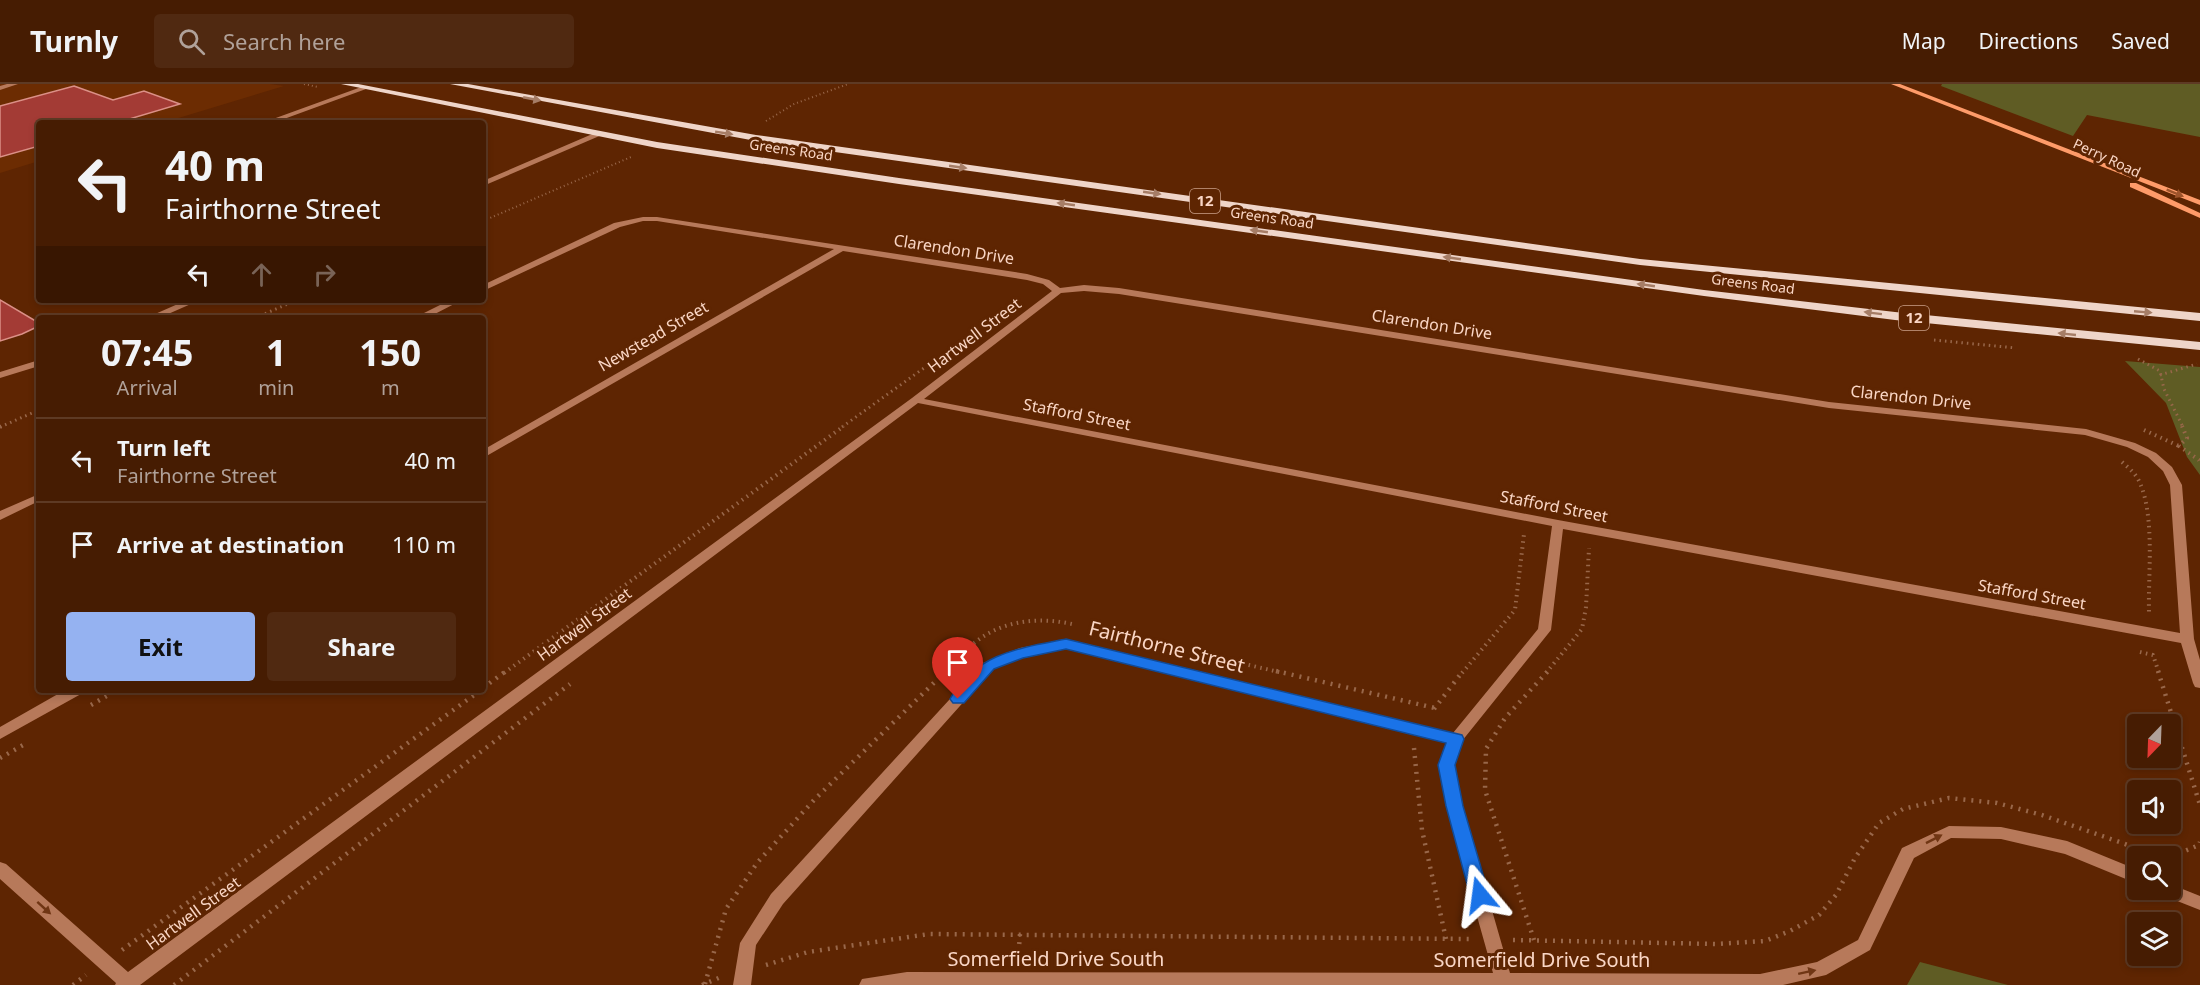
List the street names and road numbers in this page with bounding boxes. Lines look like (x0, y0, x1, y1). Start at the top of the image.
street label: Greens Road (748, 134, 834, 165)
street label: Perry Road (2070, 134, 2144, 181)
road number: 12 (1190, 189, 1220, 213)
street label: Greens Road (1229, 202, 1315, 233)
street label: Clarendon Drive (892, 229, 1016, 269)
street label: Greens Road (1710, 269, 1796, 298)
street label: Hartwell Street (923, 292, 1025, 377)
street label: Newstead Street (594, 295, 712, 376)
street label: Clarendon Drive (1370, 304, 1494, 344)
road number: 12 (1899, 306, 1929, 330)
street label: Clarendon Drive (1849, 380, 1973, 414)
street label: Stafford Street (1021, 393, 1133, 435)
street label: Stafford Street (1498, 485, 1610, 527)
street label: Stafford Street (1976, 574, 2088, 614)
street label: Hartwell Street (532, 582, 636, 666)
street label: Fairthorne Street (1086, 614, 1248, 679)
street label: Hartwell Street (141, 871, 245, 955)
street label: Somerfield Drive South (948, 945, 1164, 972)
street label: Somerfield Drive South (1434, 946, 1650, 973)

